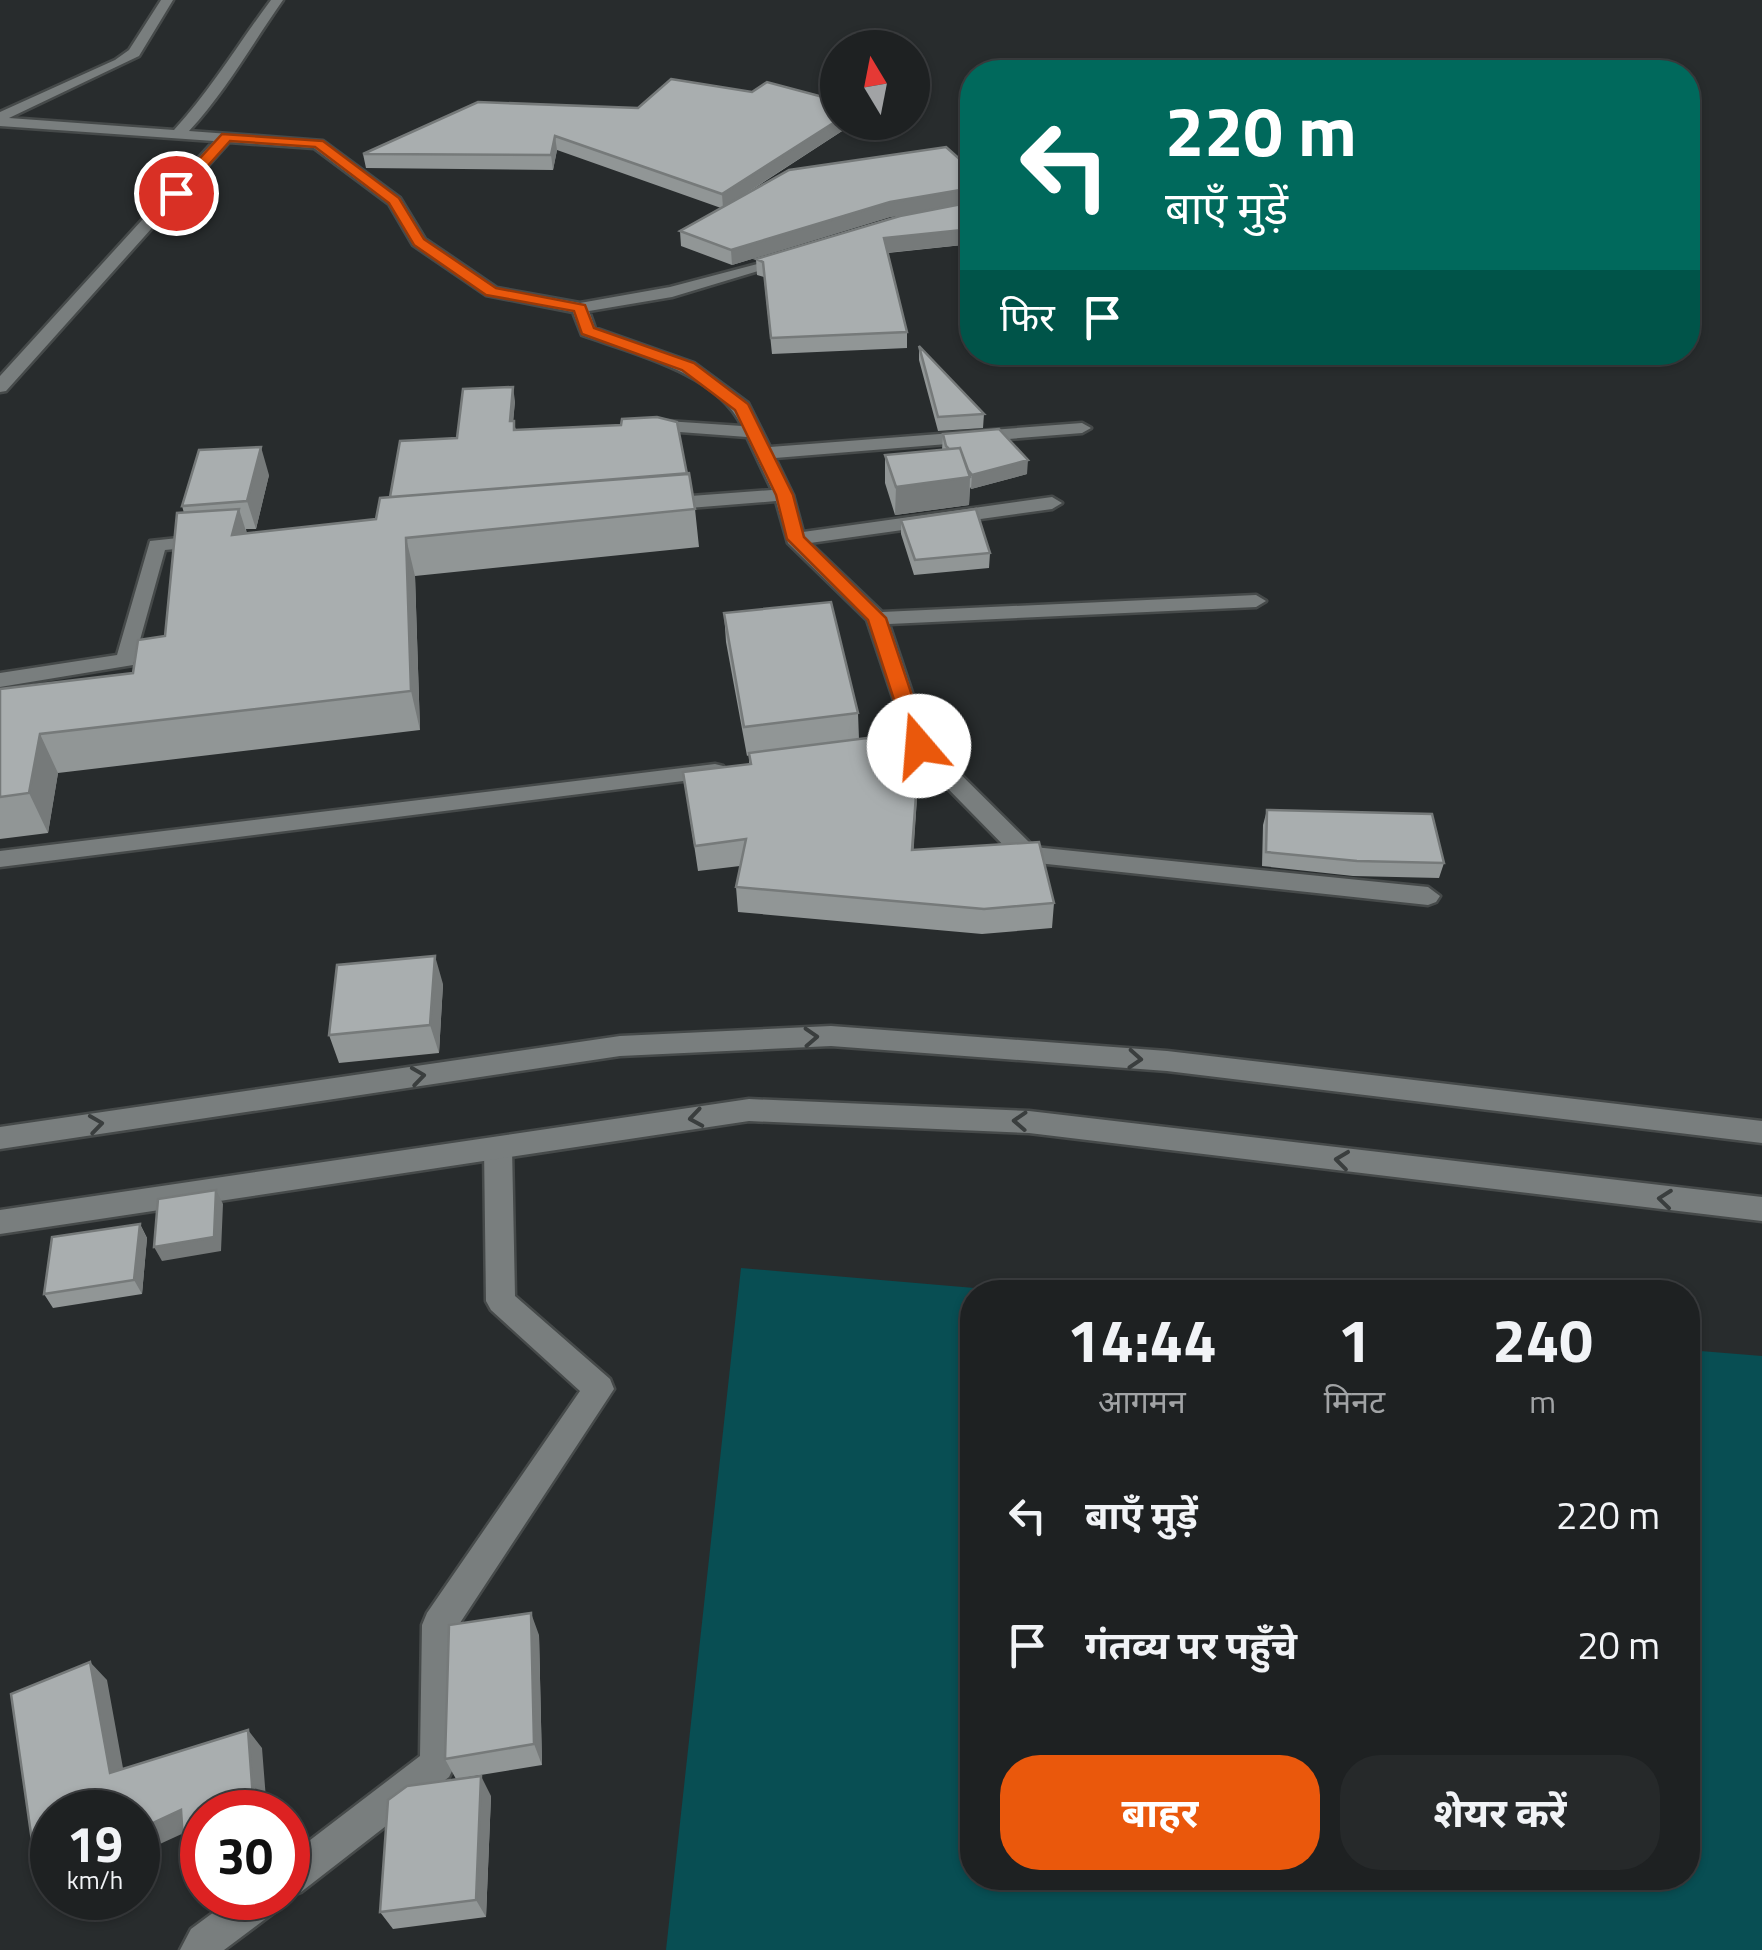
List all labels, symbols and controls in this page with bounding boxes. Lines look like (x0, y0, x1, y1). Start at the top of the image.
north arrow (820, 30, 930, 140)
map controls (820, 30, 930, 140)
text: 220 m (1165, 77, 1357, 183)
icon: left (1000, 100, 1130, 230)
pin (134, 151, 219, 236)
icon: arrive (149, 166, 204, 221)
text: बाएँ मुड़ें (1165, 173, 1288, 241)
text: फिर (1000, 288, 1055, 346)
icon: arrive (1075, 290, 1130, 345)
position arrow (867, 694, 971, 798)
one-way arrow (803, 1027, 819, 1048)
one-way arrow (1127, 1047, 1143, 1069)
one-way arrow (410, 1067, 426, 1088)
one-way arrow (687, 1107, 704, 1128)
one-way arrow (1011, 1111, 1027, 1133)
one-way arrow (88, 1114, 105, 1135)
one-way arrow (1334, 1150, 1350, 1171)
one-way arrow (1657, 1188, 1673, 1210)
text: 14:44 (1067, 1294, 1217, 1385)
text: 1 (1338, 1294, 1371, 1385)
text: 240 (1492, 1294, 1593, 1385)
text: आगमन (1098, 1377, 1186, 1425)
text: मिनट (1324, 1377, 1385, 1425)
text: m (1529, 1377, 1556, 1425)
text: बाएँ मुड़ें (1085, 1486, 1198, 1544)
text: 220 m (1556, 1486, 1660, 1544)
icon: left (1000, 1488, 1055, 1543)
text: गंतव्य पर पहुँचे (1085, 1616, 1297, 1674)
text: 20 m (1577, 1616, 1660, 1674)
icon: arrive (1000, 1618, 1055, 1673)
button: बाहर (1000, 1755, 1320, 1870)
button: शेयर करें (1340, 1755, 1660, 1870)
speed limit sign: 30 (180, 1790, 310, 1920)
text: 19 (67, 1805, 123, 1881)
text: km/h (67, 1861, 123, 1899)

